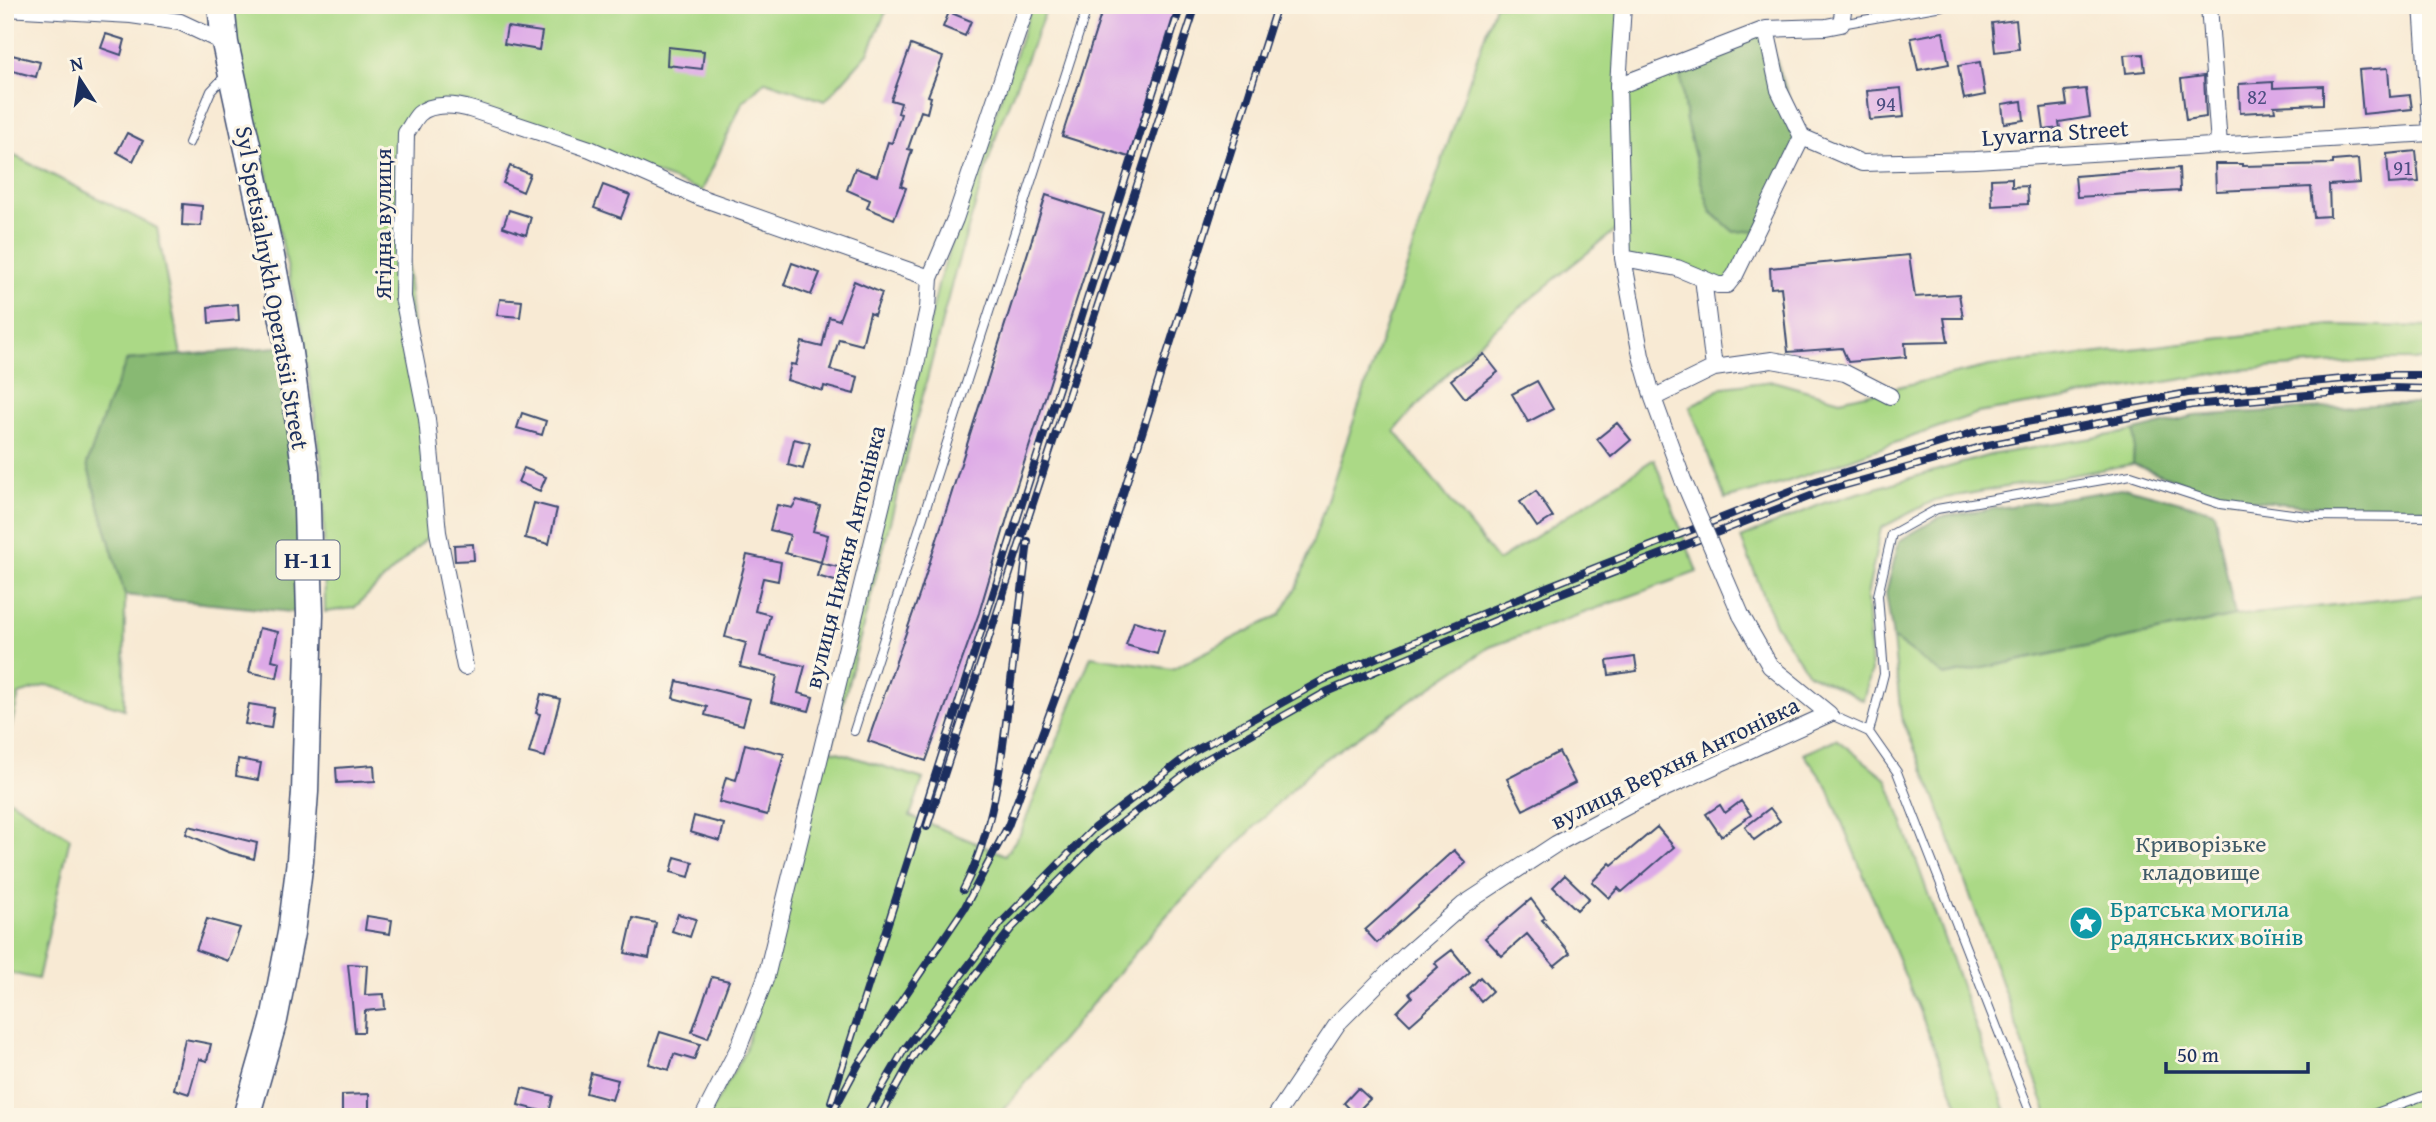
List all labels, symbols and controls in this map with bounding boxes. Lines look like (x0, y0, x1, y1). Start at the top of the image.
north arrow (46, 46, 116, 116)
text: N (67, 48, 86, 78)
house number: 82 (2247, 81, 2267, 112)
house number: 94 (1876, 88, 1896, 119)
street label: Lyvarna Street (1980, 110, 2130, 155)
street label: Syl Spetsialnykh Operatsii Street (227, 123, 318, 453)
street label: Ягідна вулиця (365, 148, 400, 301)
house number: 91 (2393, 152, 2413, 183)
street label: вулиця Нижня Антонівка (795, 421, 894, 692)
road number: Н-11 (276, 540, 340, 580)
street label: вулиця Верхня Антонівка (1545, 687, 1805, 838)
park label: Криворізьке кладовище (2135, 826, 2267, 889)
place label: Братська могила радянських воїнів (2110, 891, 2303, 954)
place icon: Братська могила радянських воїнів (2067, 904, 2105, 942)
scale bar (2166, 1031, 2308, 1075)
text: 50 m (2177, 1039, 2219, 1070)

